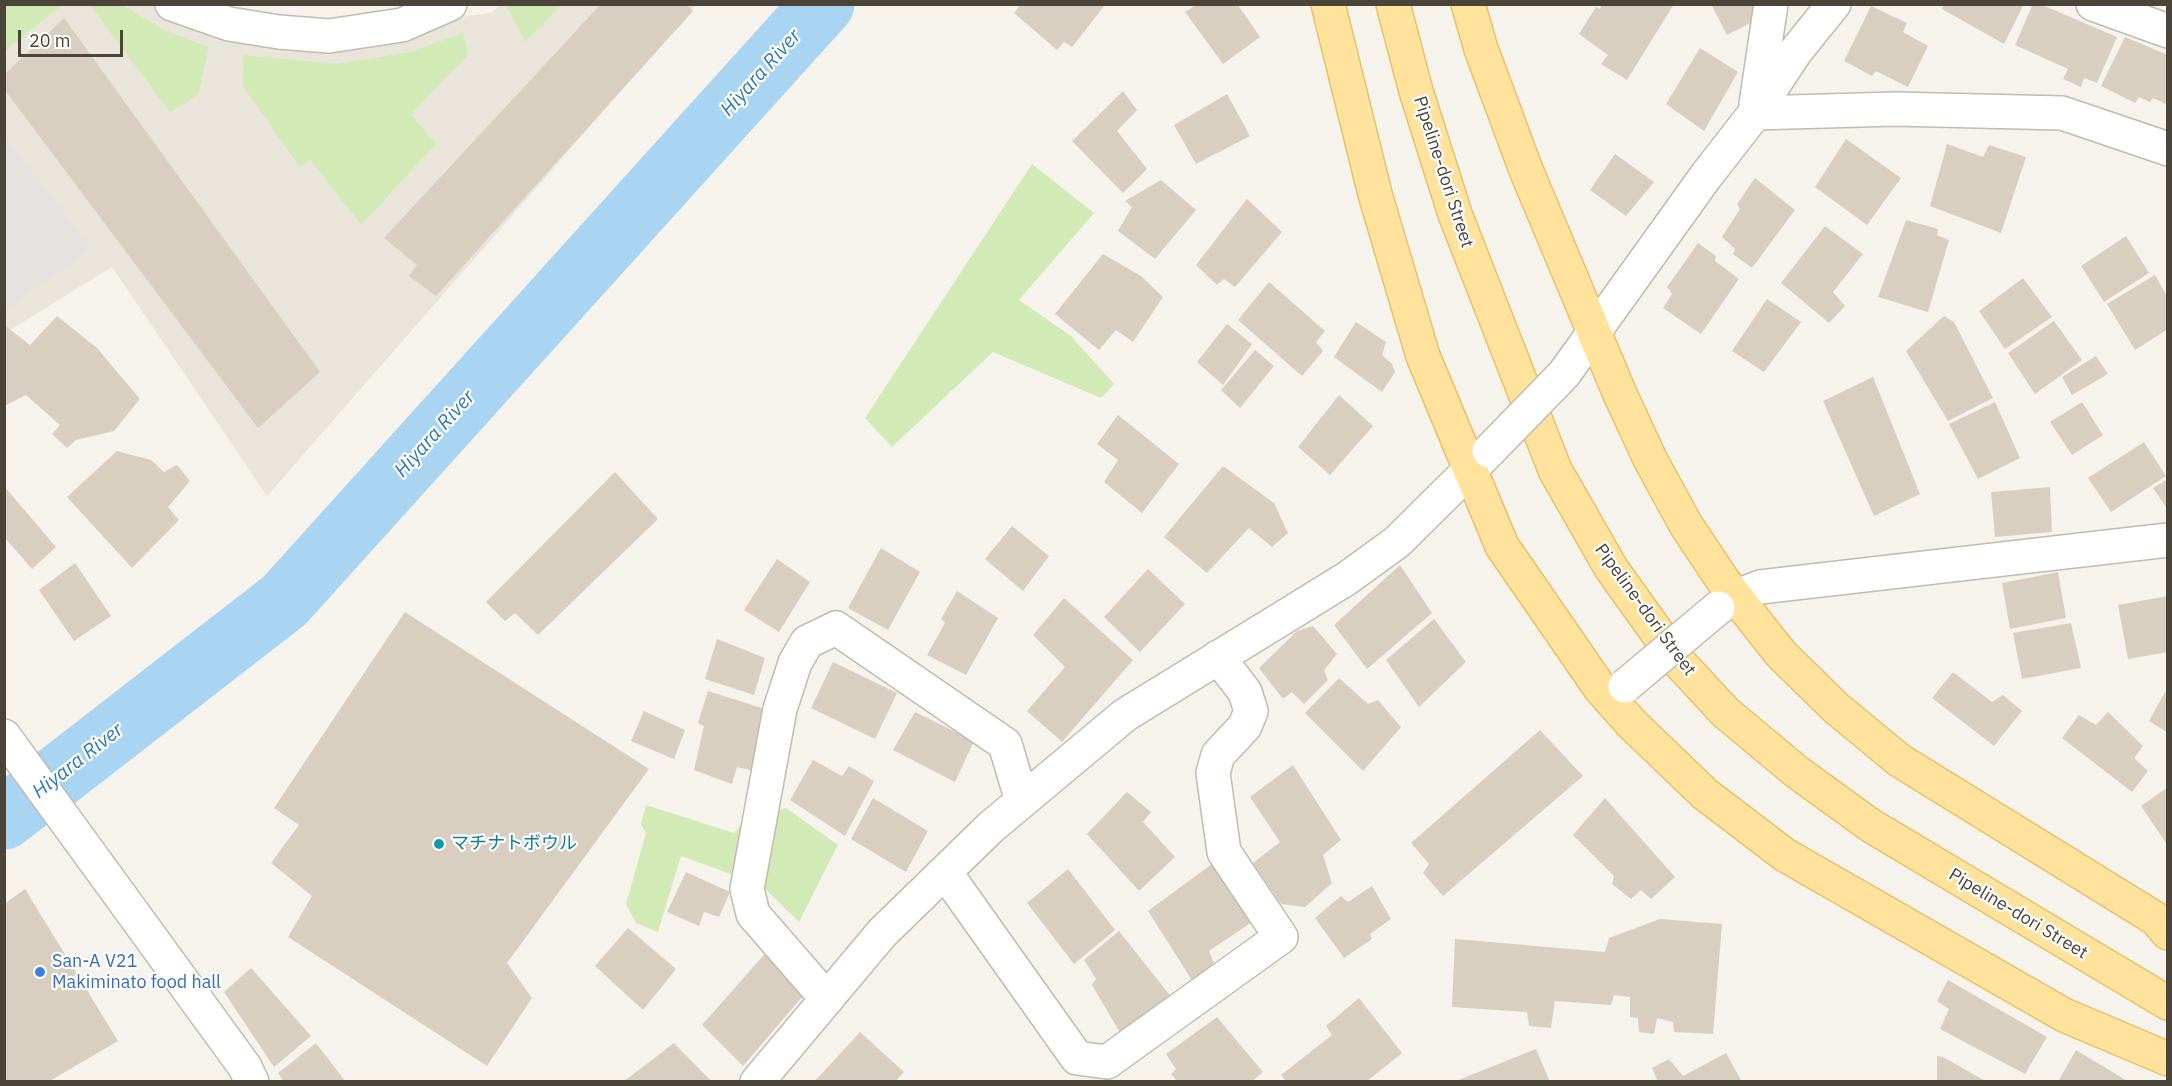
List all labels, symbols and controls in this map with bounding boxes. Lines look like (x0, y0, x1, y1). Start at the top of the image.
scale bar (21, 18, 126, 56)
water label: Hiyara River (716, 25, 806, 121)
text: 20 m (29, 29, 71, 52)
street label: Pipeline-dori Street (1408, 94, 1478, 250)
water label: Hiyara River (390, 386, 480, 482)
street label: Pipeline-dori Street (1590, 540, 1700, 680)
water label: Hiyara River (28, 718, 128, 804)
place label: マチナトボウル (451, 833, 577, 855)
marker: マチナトボウル (432, 837, 446, 851)
street label: Pipeline-dori Street (1945, 864, 2091, 964)
place label: San-A V21 Makiminato food hall (52, 951, 221, 994)
marker: San-A V21 Makiminato food hall (33, 965, 47, 979)

